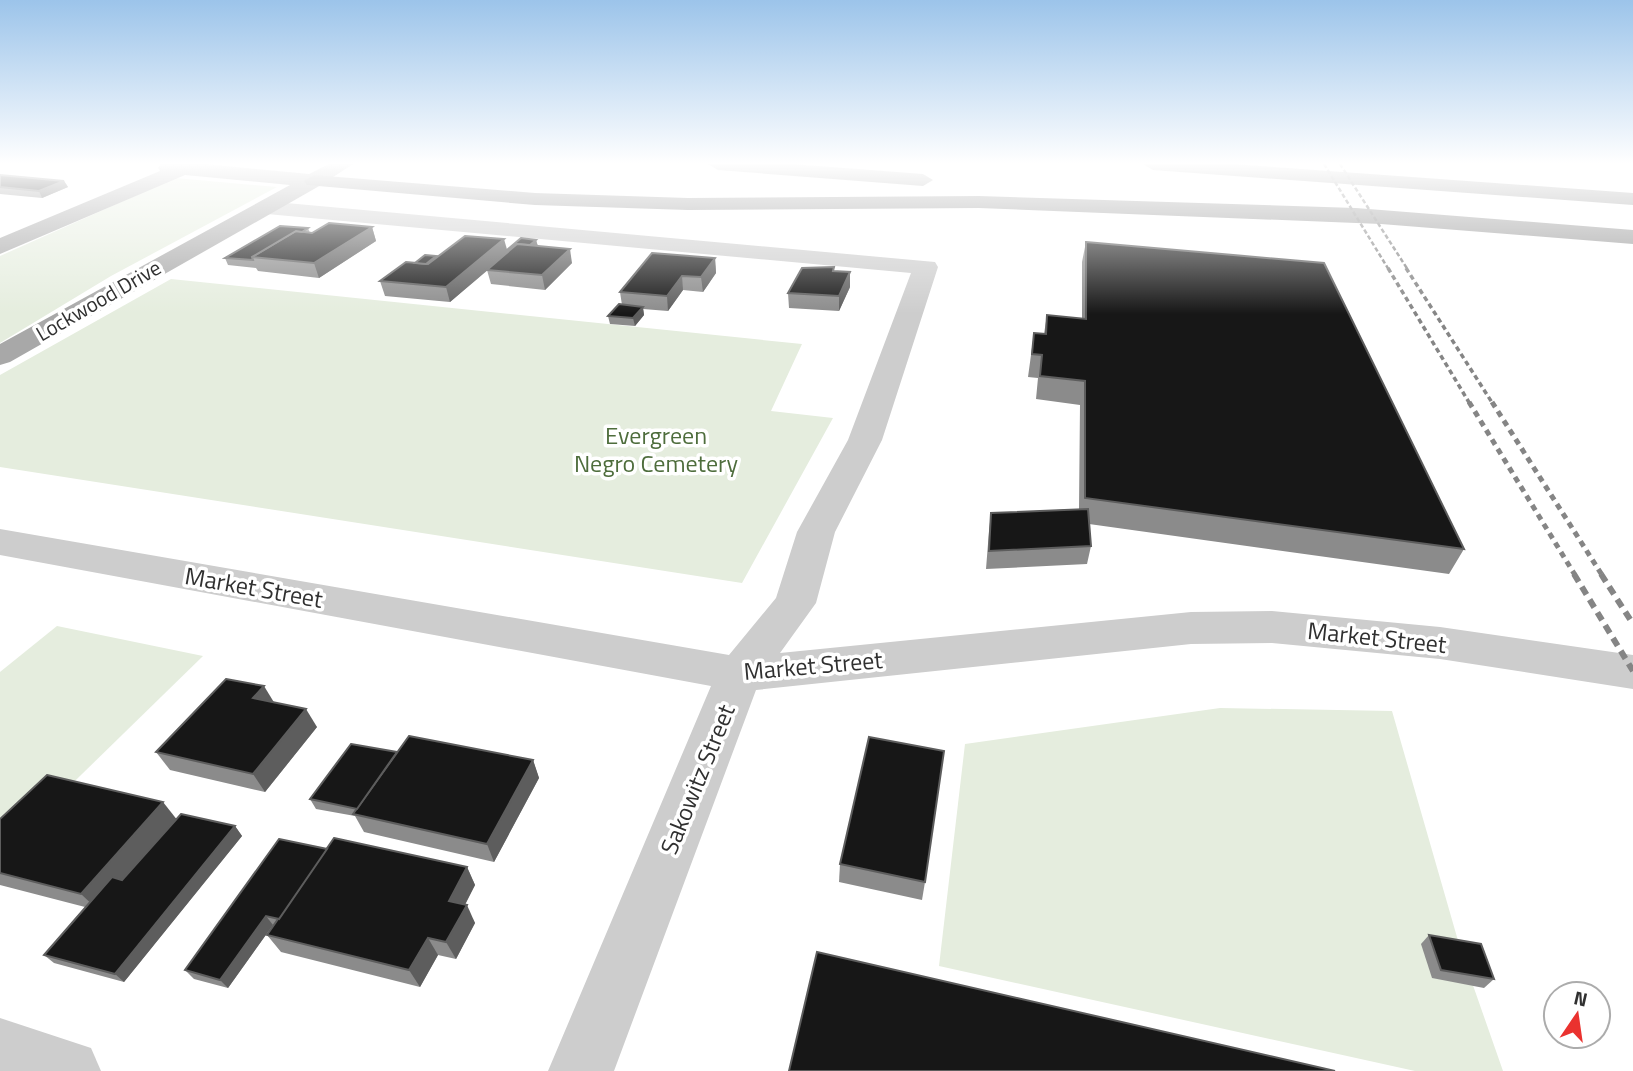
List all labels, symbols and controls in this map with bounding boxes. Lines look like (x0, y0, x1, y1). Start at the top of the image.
street label: Lockwood Drive (29, 251, 167, 349)
park label: Evergreen Negro Cemetery (574, 417, 738, 481)
street label: Market Street (182, 557, 326, 617)
street label: Market Street (1306, 612, 1449, 662)
street label: Market Street (742, 641, 885, 689)
street label: Sakowitz Street (651, 698, 744, 859)
north arrow (1542, 980, 1612, 1050)
text: N (1571, 982, 1591, 1014)

